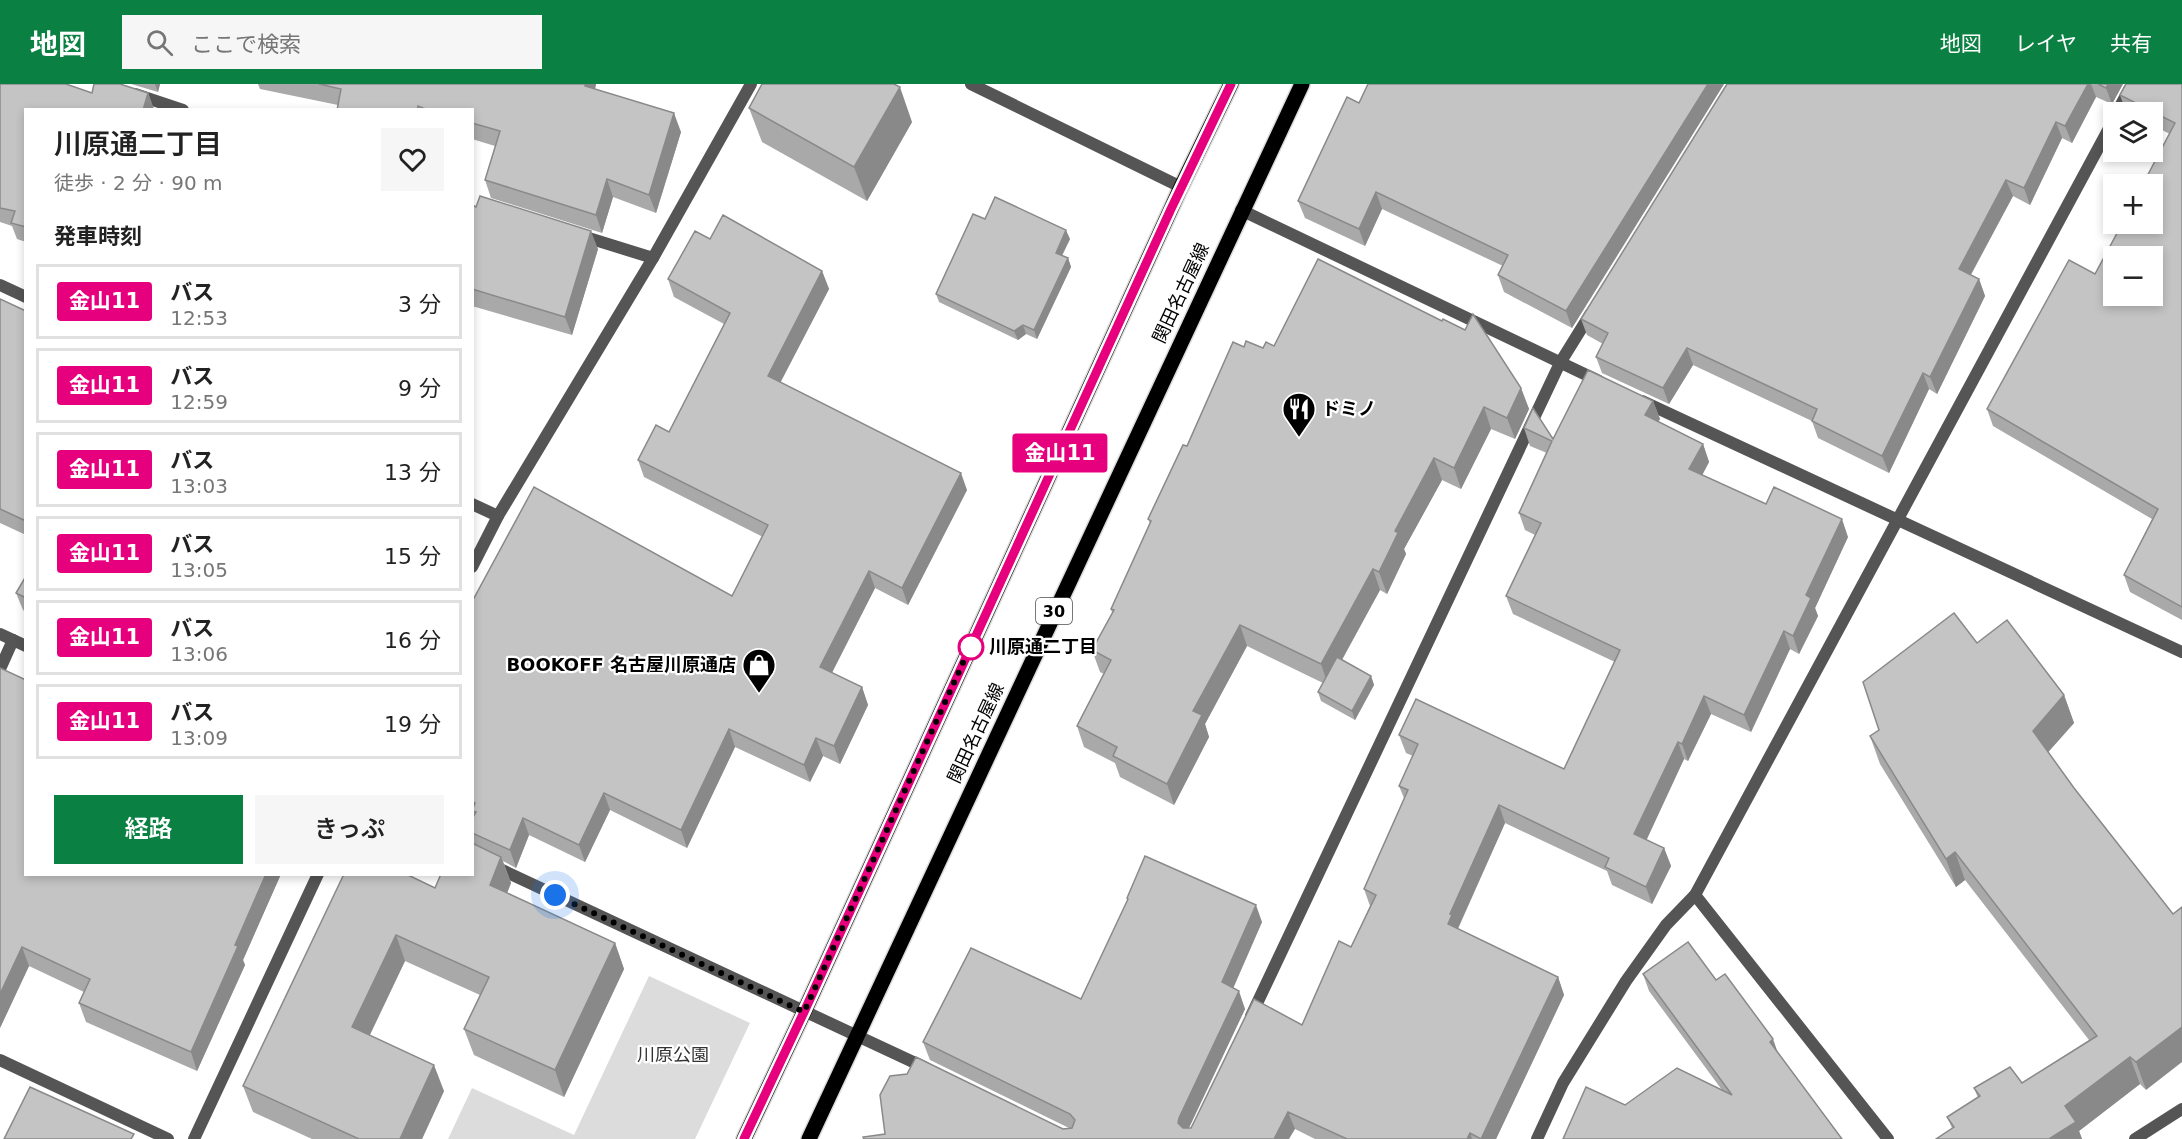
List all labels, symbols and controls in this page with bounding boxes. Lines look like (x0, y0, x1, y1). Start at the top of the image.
search box (122, 15, 542, 69)
icon: search (143, 26, 176, 59)
text: 地図 (30, 28, 86, 61)
text: ここで検索 (191, 32, 301, 57)
text: 地図 (1940, 32, 1982, 56)
text: レイヤ (2015, 32, 2077, 56)
text: 共有 (2110, 32, 2152, 56)
map controls (2103, 102, 2163, 306)
button: layers (2103, 102, 2163, 162)
text: 川原通二丁目 (54, 128, 222, 161)
button: heart (381, 128, 444, 191)
text: 徒歩 · 2 分 · 90 m (54, 171, 223, 195)
button: + (2103, 174, 2163, 234)
text: 発車時刻 (54, 224, 142, 249)
street label: 関田名古屋線 (1148, 239, 1213, 346)
button: − (2103, 246, 2163, 306)
text: バス (170, 280, 214, 305)
text: 金山11 (69, 289, 140, 313)
text: 3 分 (398, 292, 441, 317)
text: 12:53 (170, 306, 228, 330)
text: バス (170, 364, 214, 389)
text: 金山11 (69, 373, 140, 397)
text: 9 分 (398, 376, 441, 401)
text: 12:59 (170, 390, 228, 414)
restaurant icon: ドミノ (1281, 391, 1317, 438)
place label: ドミノ (1322, 398, 1376, 419)
line badge: 金山11 (1018, 434, 1102, 472)
text: 金山11 (1024, 441, 1096, 465)
text: バス (170, 448, 214, 473)
text: 金山11 (69, 457, 140, 481)
text: 13 分 (384, 460, 441, 485)
text: 13:03 (170, 474, 228, 498)
text: バス (170, 532, 214, 557)
text: 金山11 (69, 541, 140, 565)
text: 15 分 (384, 544, 441, 569)
text: 13:05 (170, 558, 228, 582)
road number: 30 (1036, 598, 1072, 624)
text: バス (170, 616, 214, 641)
text: 金山11 (69, 625, 140, 649)
text: 16 分 (384, 628, 441, 653)
marker: 川原通二丁目 (958, 634, 984, 660)
place label: 川原通二丁目 (989, 636, 1097, 657)
text: 13:06 (170, 642, 228, 666)
shop icon: BOOKOFF 名古屋川原通店 (741, 647, 777, 694)
place label: BOOKOFF 名古屋川原通店 (506, 654, 736, 675)
street label: 関田名古屋線 (943, 679, 1008, 786)
text: バス (170, 700, 214, 725)
text: 金山11 (69, 709, 140, 733)
text: 19 分 (384, 712, 441, 737)
text: 13:09 (170, 726, 228, 750)
button: 経路 (54, 795, 243, 864)
button: きっぷ (255, 795, 444, 864)
your location (540, 880, 570, 910)
park label: 川原公園 (637, 1044, 709, 1065)

